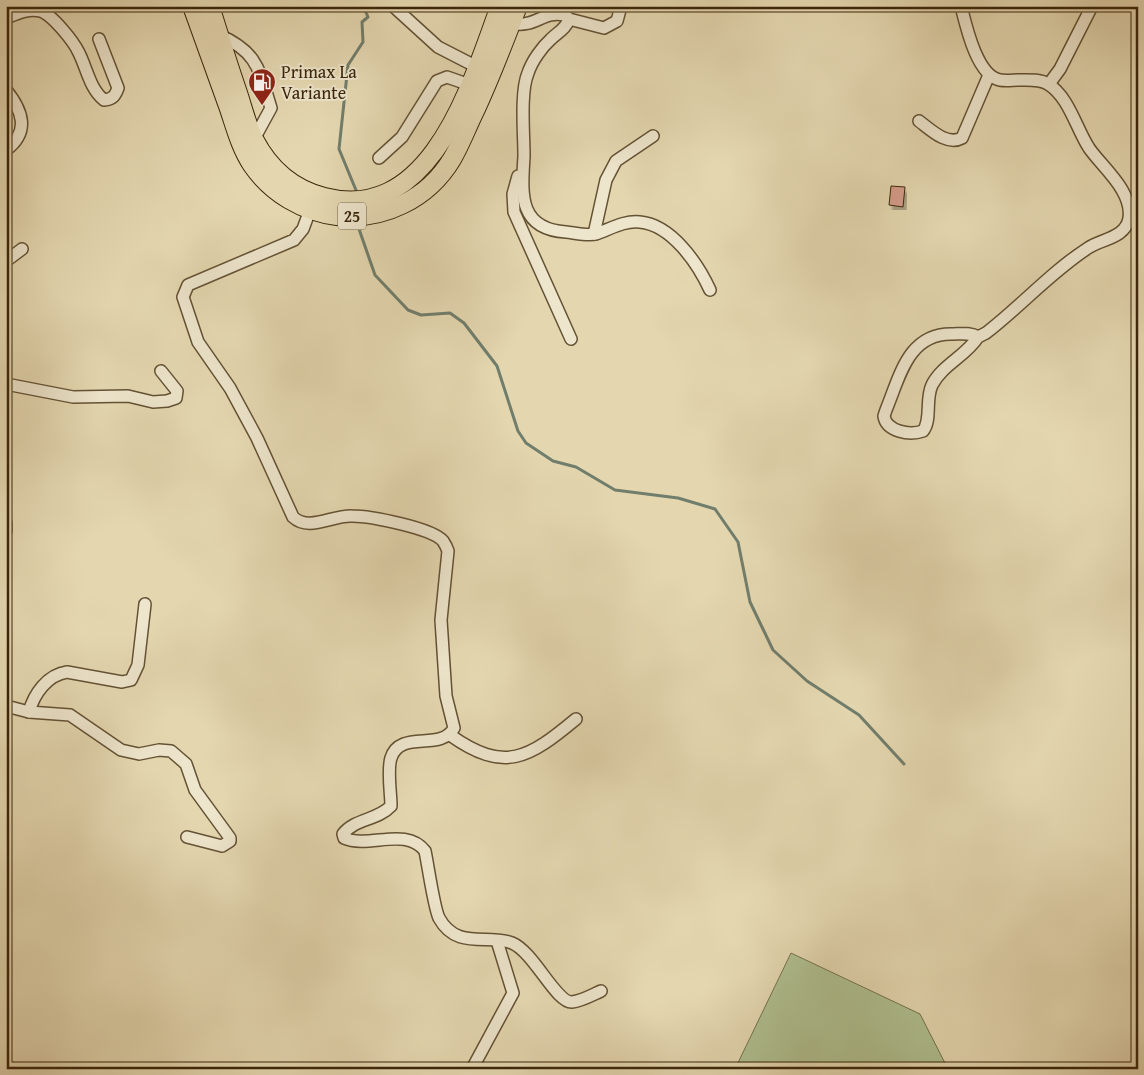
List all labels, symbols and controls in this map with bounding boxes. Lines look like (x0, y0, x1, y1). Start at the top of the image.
place label: Primax La Variante (281, 58, 357, 106)
fuel station icon: Primax La Variante (247, 67, 277, 106)
road number: 25 (338, 202, 366, 230)

